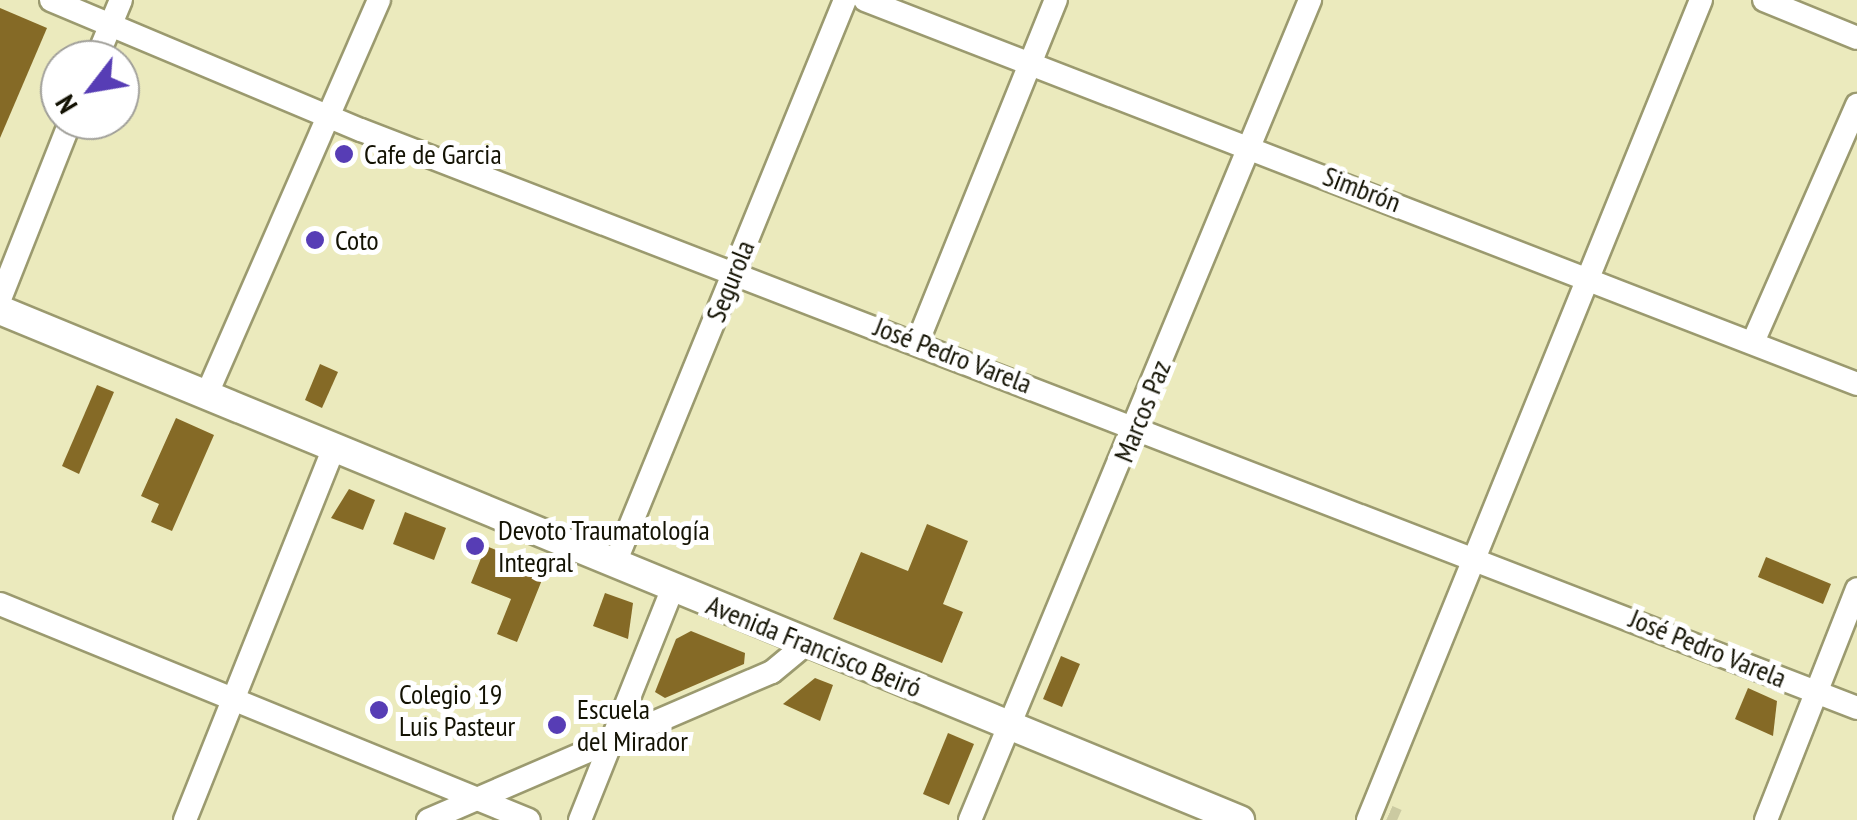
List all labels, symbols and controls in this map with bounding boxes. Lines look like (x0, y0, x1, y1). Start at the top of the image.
north arrow (40, 40, 140, 140)
text: N (46, 89, 85, 121)
place label: Cafe de Garcia (364, 137, 502, 171)
marker: Cafe de Garcia (333, 143, 355, 165)
street label: Simbrón (1318, 159, 1406, 219)
place label: Coto (335, 223, 379, 257)
marker: Coto (304, 229, 326, 251)
street label: Segurola (698, 235, 762, 327)
street label: José Pedro Varela (869, 309, 1037, 401)
street label: Marcos Paz (1106, 355, 1178, 467)
place label: Devoto Traumatología Integral (498, 513, 710, 579)
marker: Devoto Traumatología Integral (462, 533, 488, 559)
street label: Avenida Francisco Beiró (702, 588, 926, 704)
street label: José Pedro Varela (1624, 601, 1792, 695)
place label: Colegio 19 Luis Pasteur (399, 677, 515, 743)
place label: Escuela del Mirador (577, 692, 688, 758)
marker: Colegio 19 Luis Pasteur (368, 699, 390, 721)
marker: Escuela del Mirador (546, 714, 568, 736)

